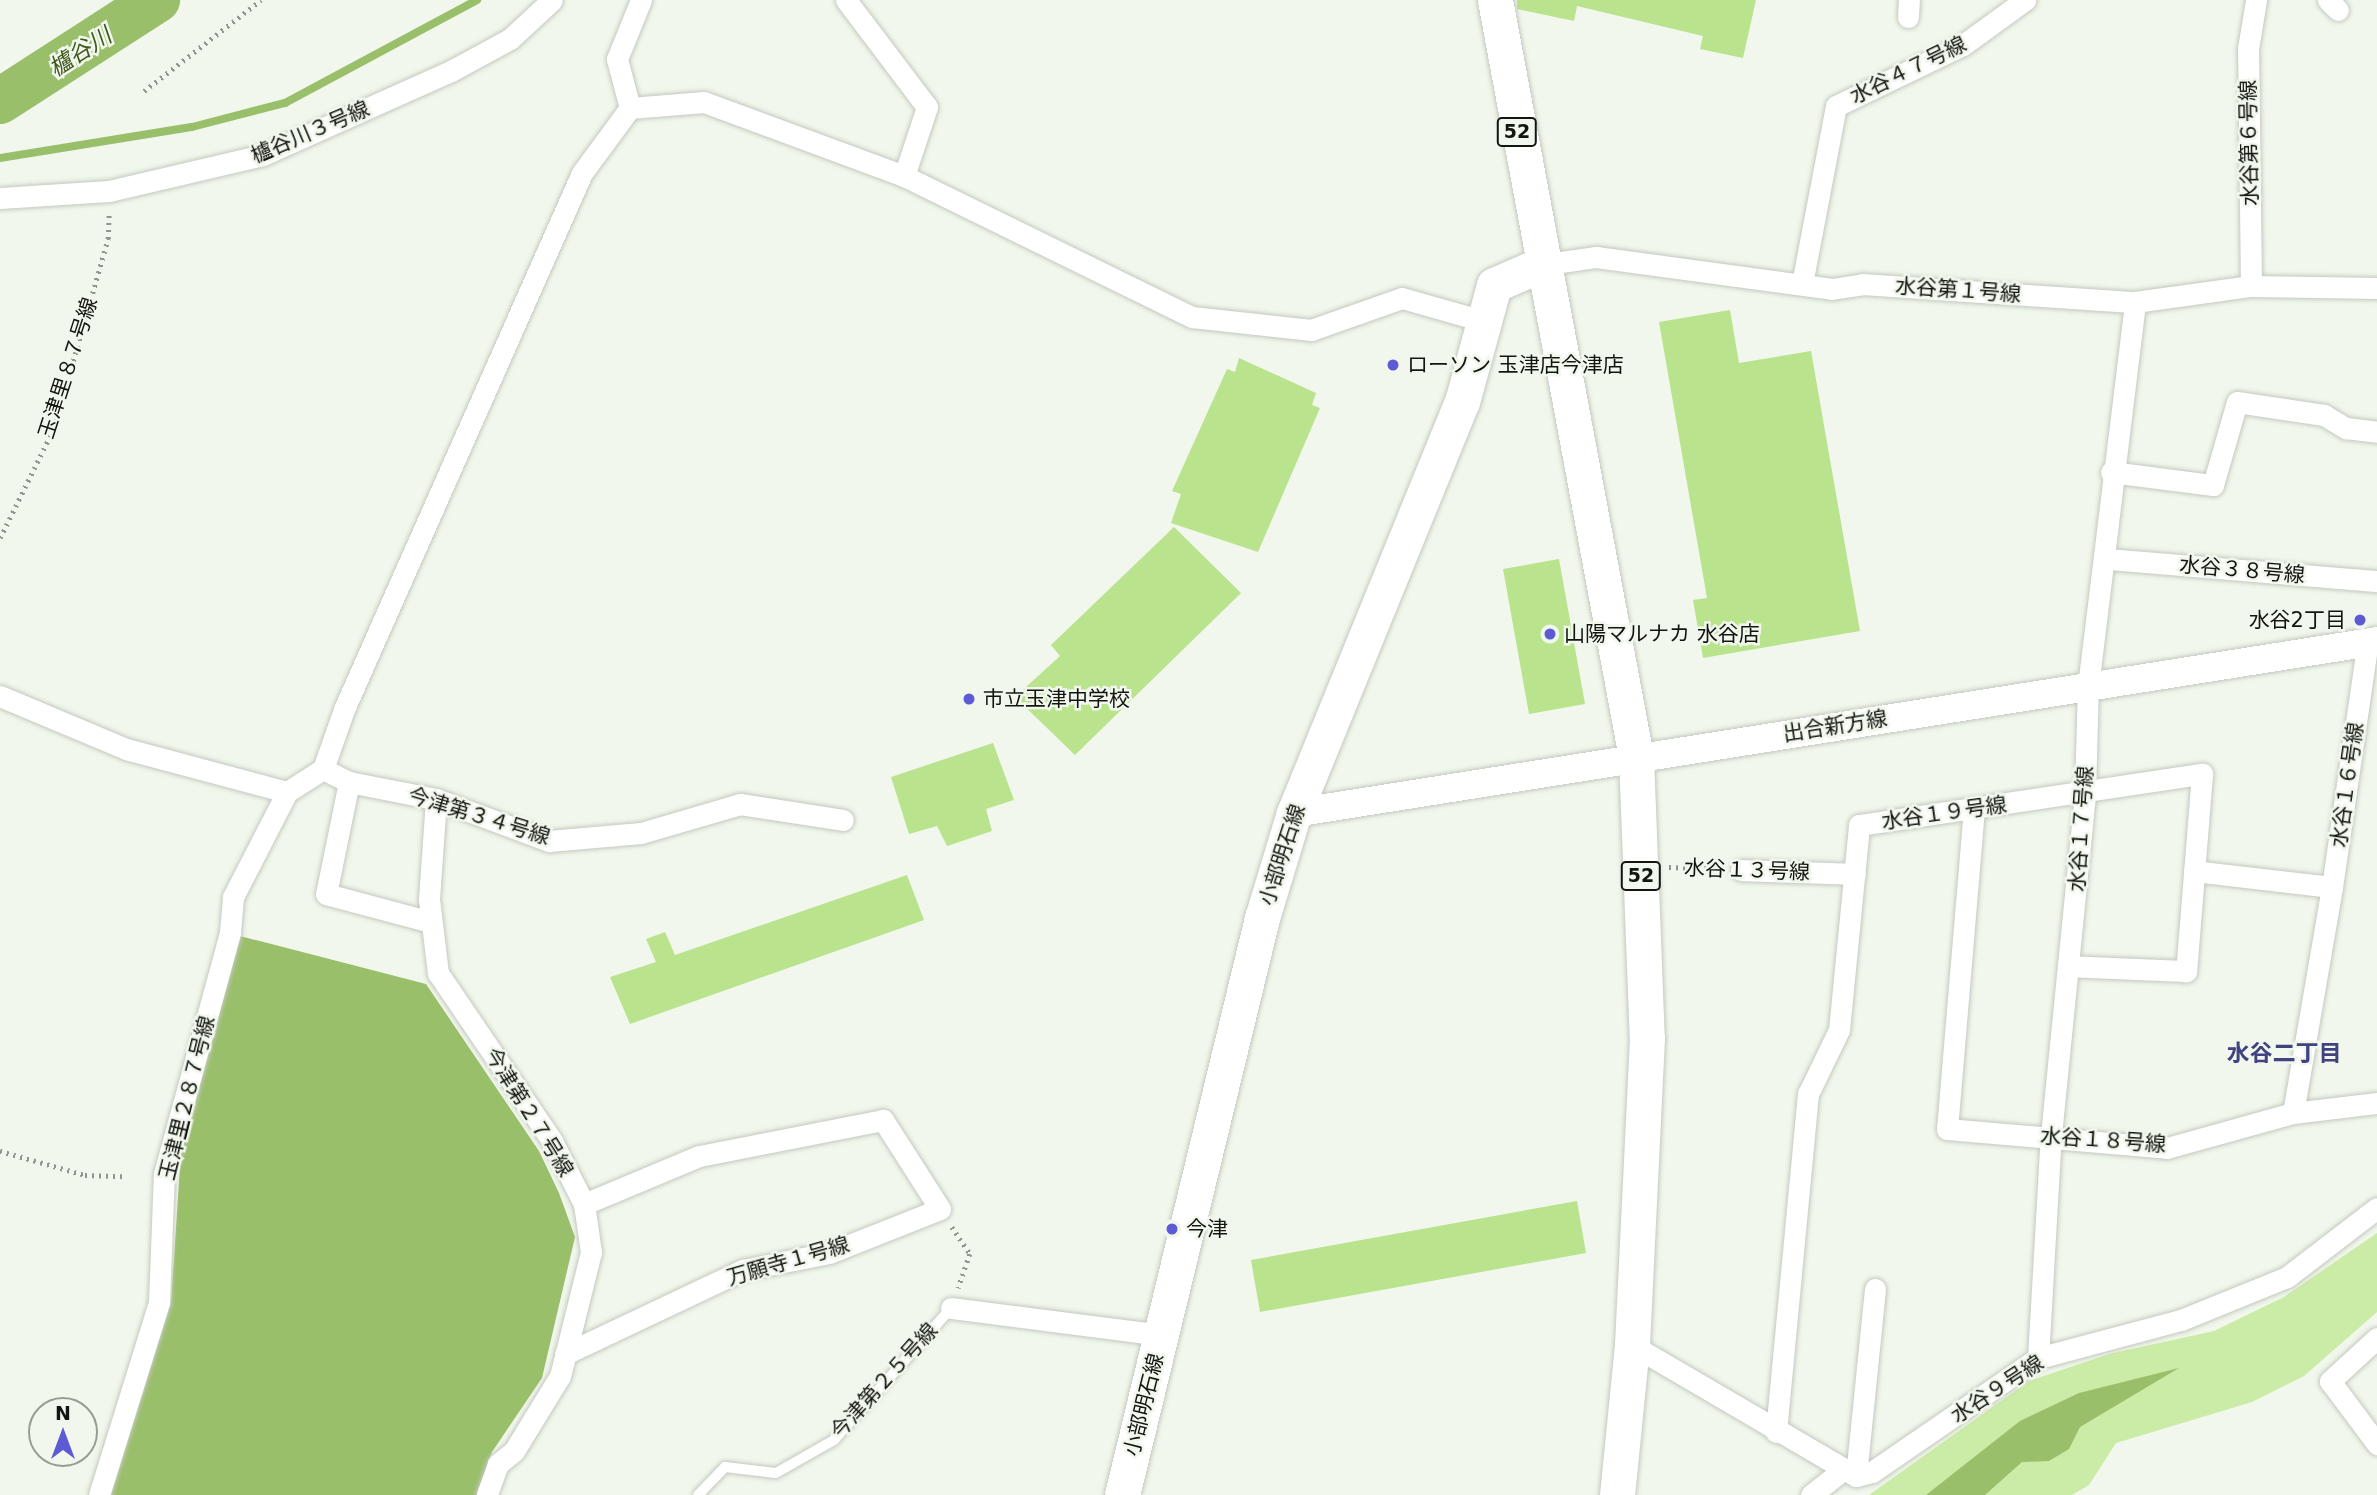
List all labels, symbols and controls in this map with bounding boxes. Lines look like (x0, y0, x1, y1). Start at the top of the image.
water label: 櫨谷川 (44, 22, 116, 82)
street label: 水谷４７号線 (1846, 31, 1970, 109)
street label: 水谷第６号線 (2235, 80, 2263, 206)
street label: 櫨谷川３号線 (247, 96, 373, 168)
road number: 52 (1496, 116, 1538, 148)
street label: 水谷第１号線 (1894, 273, 2022, 307)
street label: 玉津里８７号線 (33, 294, 103, 442)
place label: ローソン 玉津店今津店 (1407, 352, 1624, 378)
marker: ローソン 玉津店今津店 (1385, 357, 1401, 373)
street label: 水谷３８号線 (2178, 552, 2306, 588)
place label: 水谷2丁目 (2249, 607, 2346, 633)
marker: 水谷2丁目 (2352, 612, 2368, 628)
place label: 山陽マルナカ 水谷店 (1564, 621, 1760, 647)
marker: 山陽マルナカ 水谷店 (1542, 626, 1558, 642)
place label: 市立玉津中学校 (983, 686, 1130, 712)
marker: 市立玉津中学校 (961, 691, 977, 707)
street label: 出合新方線 (1781, 705, 1889, 747)
street label: 水谷１６号線 (2326, 721, 2368, 849)
street label: 水谷１７号線 (2064, 765, 2098, 893)
street label: 今津第３４号線 (405, 782, 553, 850)
street label: 水谷１９号線 (1880, 792, 2008, 834)
street label: 小部明石線 (1254, 801, 1310, 909)
street label: 水谷１３号線 (1684, 855, 1810, 885)
road number: 52 (1620, 860, 1662, 891)
street label: 玉津里２８７号線 (154, 1013, 220, 1183)
district label: 水谷二丁目 (2227, 1039, 2341, 1067)
street label: 今津第２７号線 (479, 1043, 579, 1181)
street label: 水谷１８号線 (2039, 1123, 2167, 1157)
place label: 今津 (1186, 1216, 1228, 1242)
marker: 今津 (1164, 1221, 1180, 1237)
street label: 万願寺１号線 (724, 1232, 852, 1290)
street label: 今津第２５号線 (825, 1318, 943, 1444)
street label: 水谷９号線 (1946, 1350, 2048, 1428)
street label: 小部明石線 (1119, 1351, 1169, 1459)
north arrow (28, 1397, 98, 1467)
text: N (55, 1402, 71, 1424)

